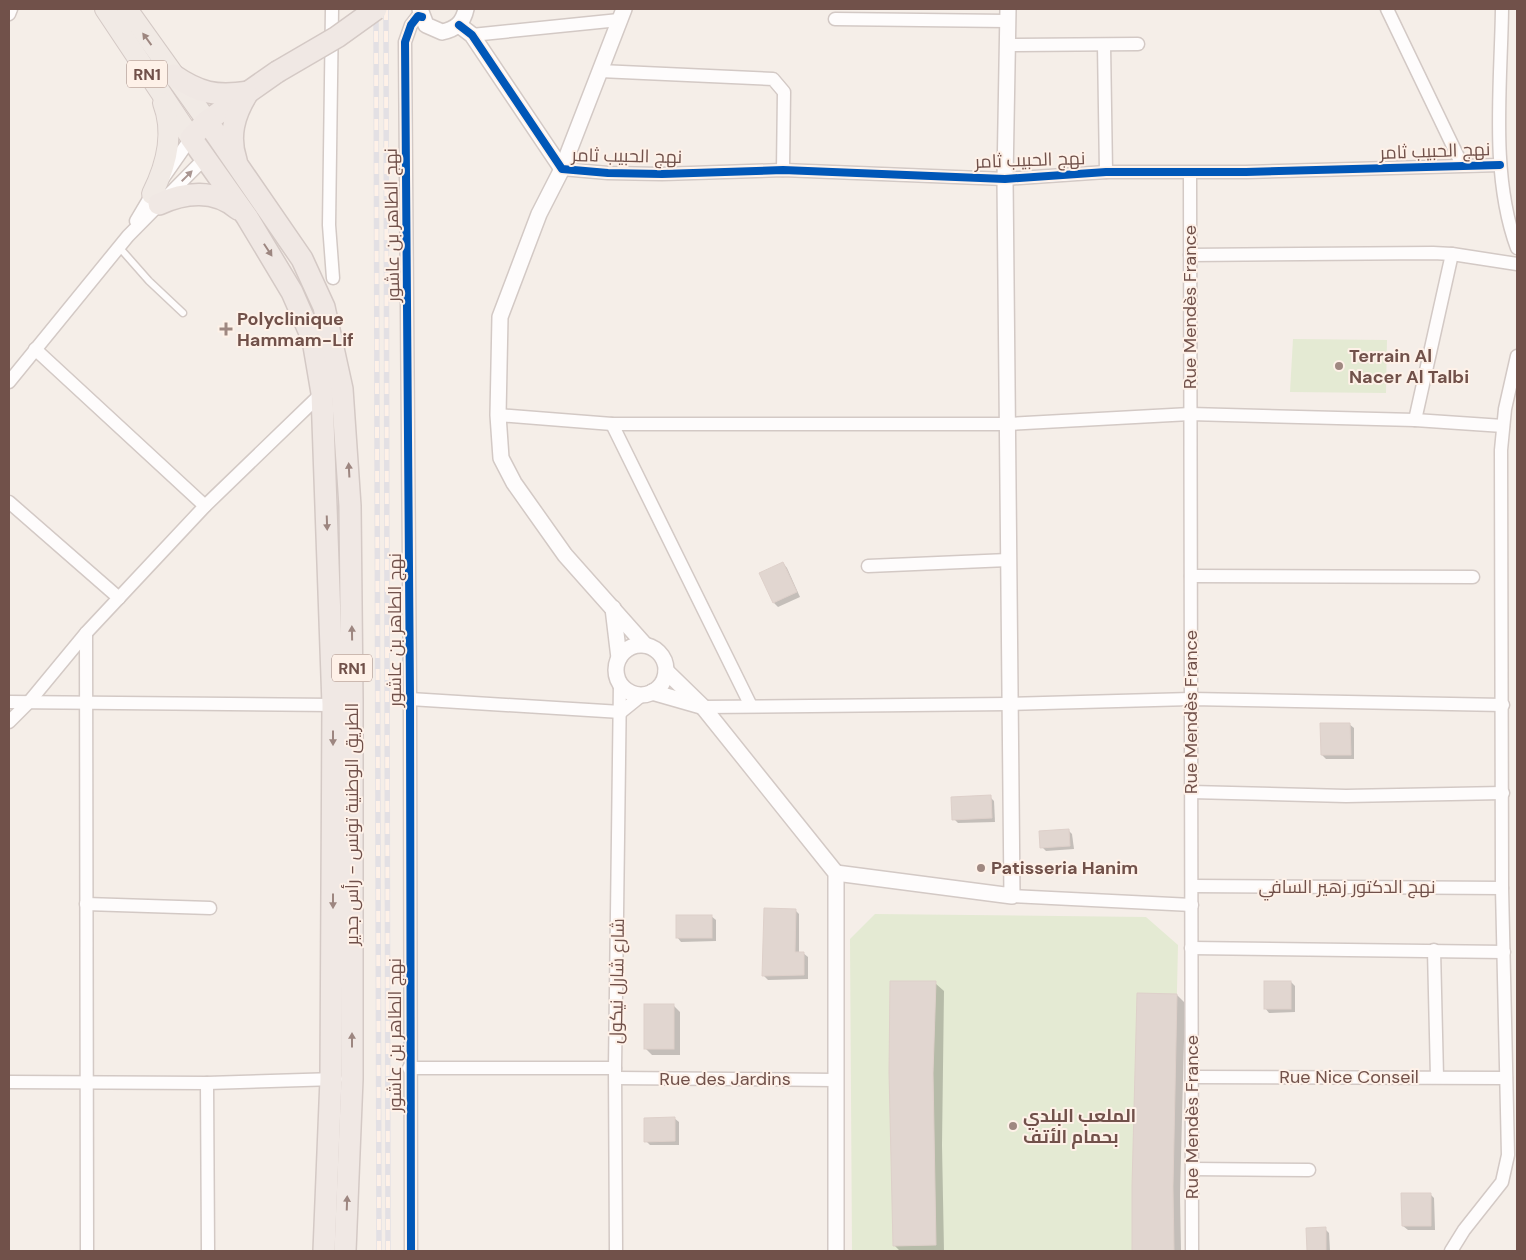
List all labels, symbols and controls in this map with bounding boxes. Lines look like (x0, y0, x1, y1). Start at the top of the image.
one-way arrow (142, 32, 152, 46)
road number: RN1 (127, 61, 167, 88)
street label: نهج الحبيب ثامر (1378, 137, 1491, 165)
street label: نهج الحبيب ثامر (571, 143, 682, 169)
street label: نهج الحبيب ثامر (973, 146, 1086, 174)
street label: نهج الطاهر بن عاشور (379, 148, 405, 303)
one-way arrow (180, 171, 192, 183)
street label: Rue Mendès France (1178, 225, 1202, 389)
one-way arrow (264, 243, 273, 256)
place label: Polyclinique Hammam-Lif (237, 307, 354, 352)
marker: Polyclinique Hammam-Lif (219, 322, 233, 336)
place label: Terrain Al Nacer Al Talbi (1349, 344, 1469, 389)
marker: Terrain Al Nacer Al Talbi (1333, 360, 1345, 372)
one-way arrow (344, 462, 352, 478)
one-way arrow (324, 515, 332, 531)
street label: نهج الطاهر بن عاشور (383, 553, 407, 708)
one-way arrow (347, 624, 355, 640)
street label: Rue Mendès France (1179, 630, 1203, 794)
road number: RN1 (332, 654, 372, 681)
street label: الطريق الوطنية تونس - رأس جدير (340, 703, 364, 946)
one-way arrow (329, 730, 337, 746)
place label: Patisseria Hanim (991, 856, 1138, 880)
marker: Patisseria Hanim (975, 862, 987, 874)
street label: نهج الدكتور زهير السافي (1258, 875, 1436, 901)
one-way arrow (329, 893, 337, 909)
street label: شارع شارل نيكول (604, 918, 630, 1044)
street label: نهج الطاهر بن عاشور (383, 958, 407, 1113)
one-way arrow (348, 1032, 356, 1048)
street label: Rue Mendès France (1180, 1035, 1204, 1199)
street label: Rue Nice Conseil (1279, 1065, 1419, 1089)
street label: Rue des Jardins (659, 1067, 791, 1091)
place label: الملعب البلدي بحمام الأتف (1023, 1104, 1136, 1149)
marker: الملعب البلدي بحمام الأتف (1007, 1120, 1019, 1132)
one-way arrow (344, 1194, 352, 1210)

